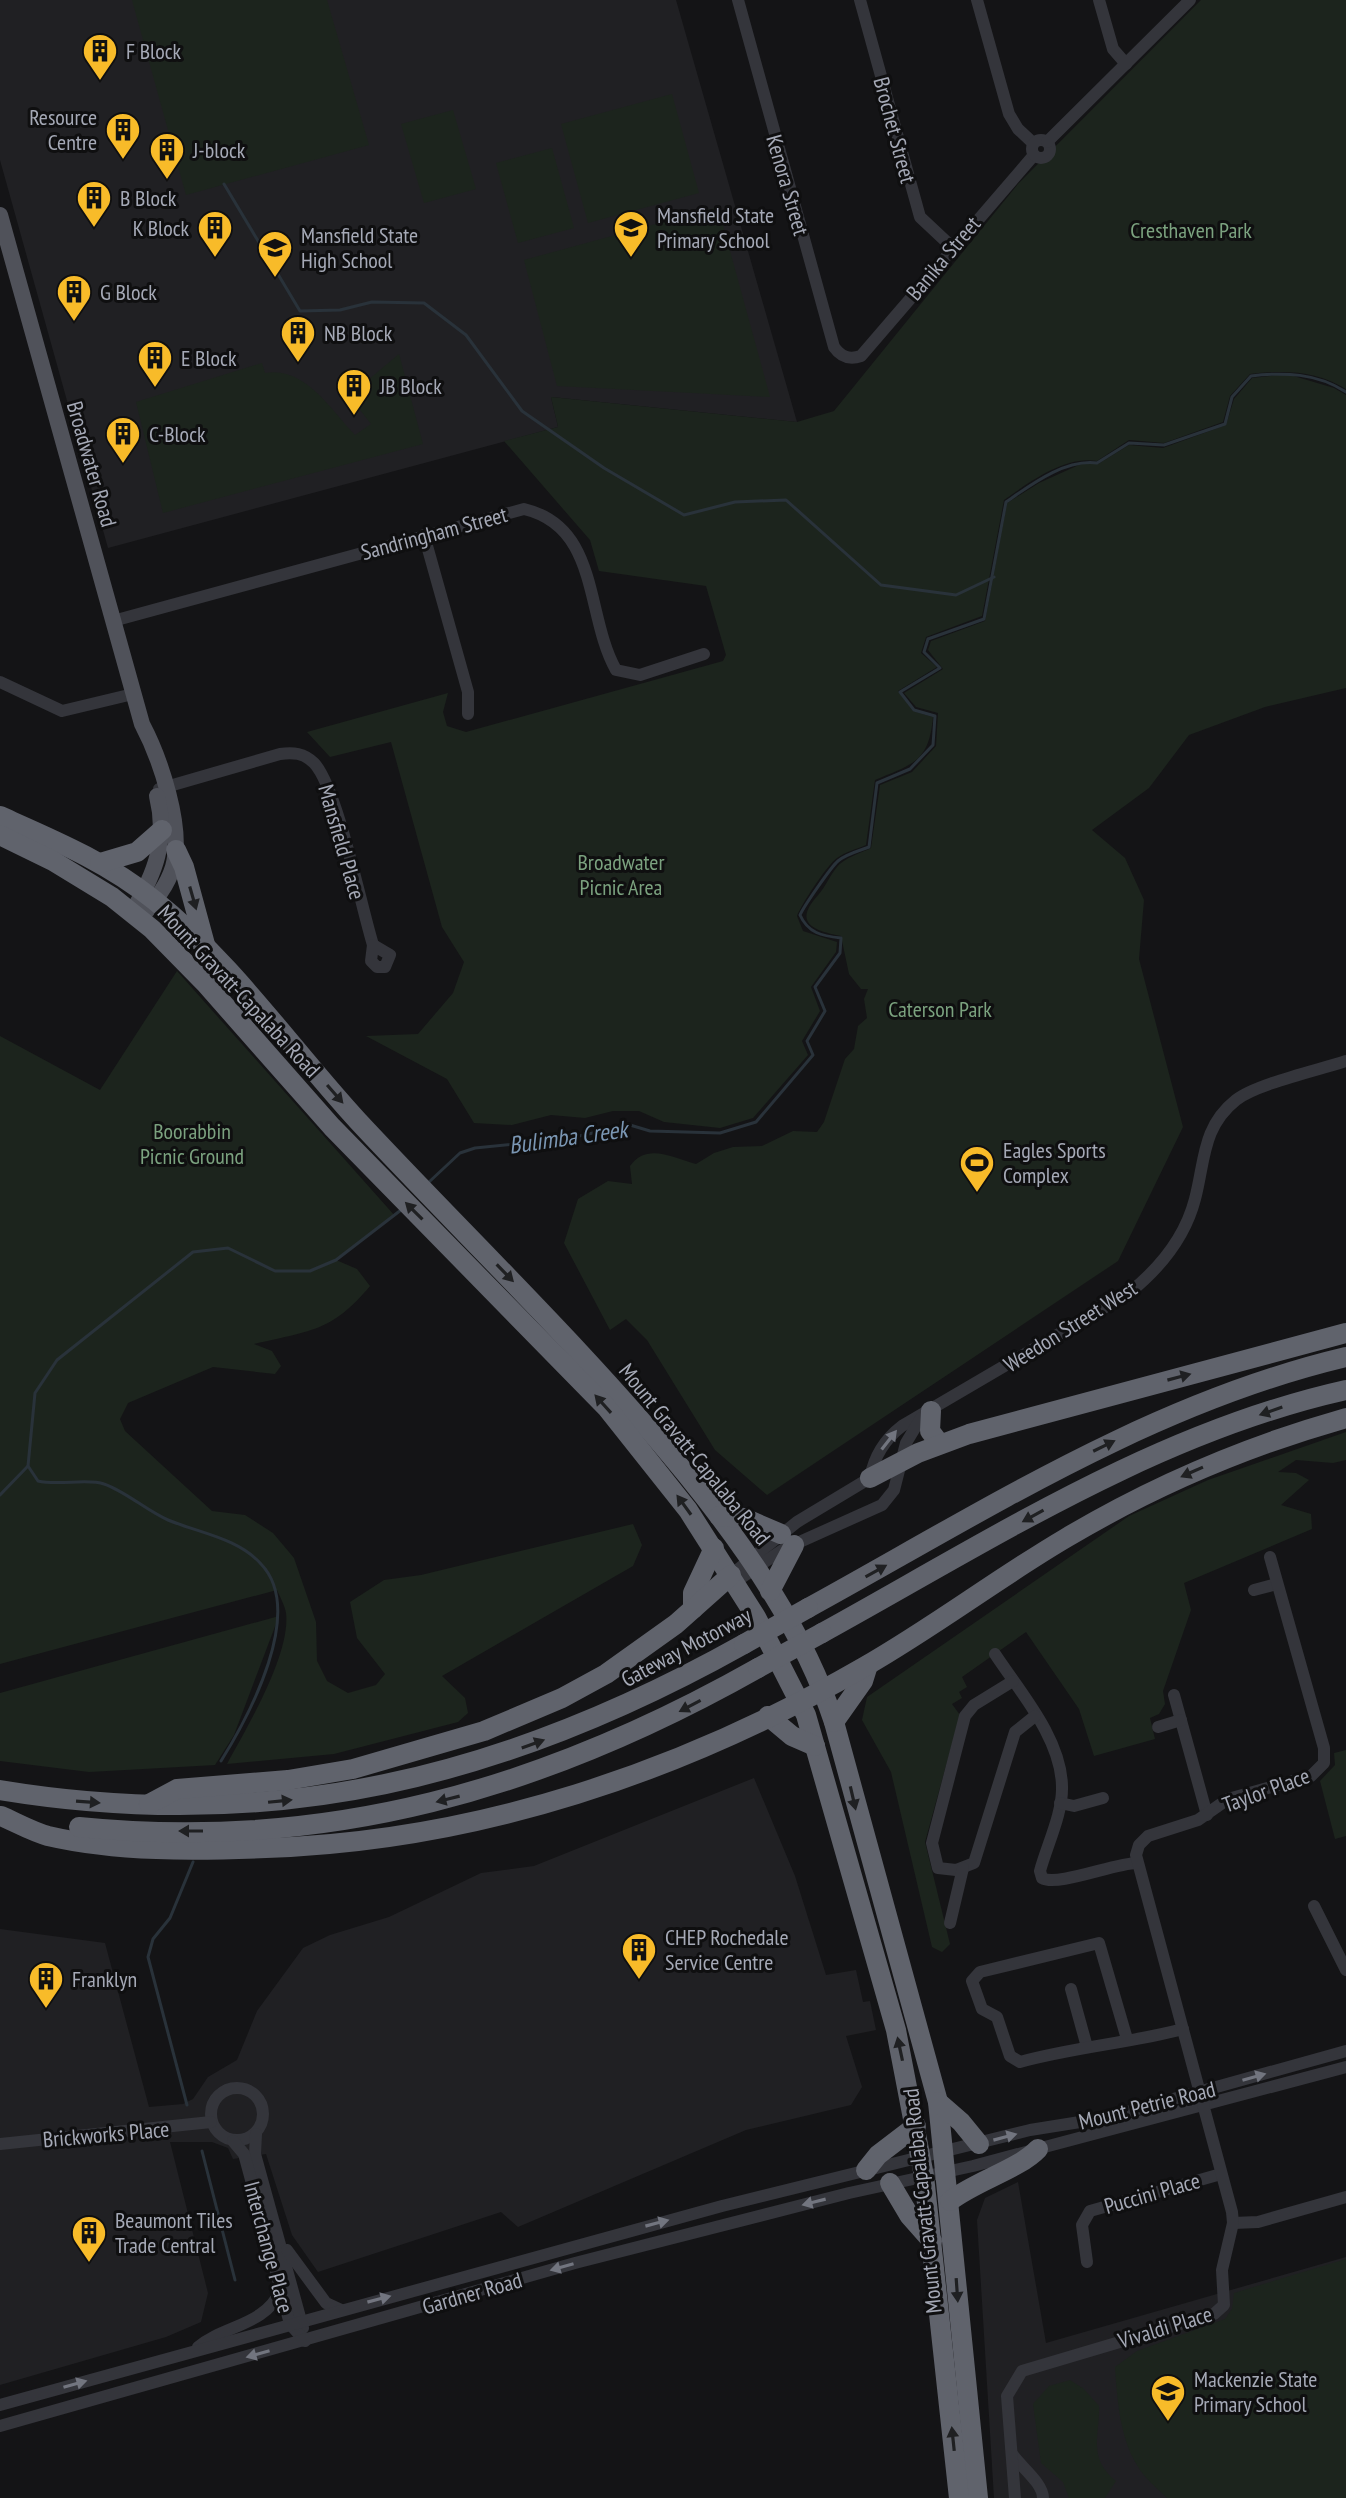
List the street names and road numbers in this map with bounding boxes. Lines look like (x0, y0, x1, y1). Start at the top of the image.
street label: Brochet Street (867, 74, 923, 186)
street label: Kenora Street (760, 132, 816, 238)
street label: Banika Street (900, 210, 986, 306)
street label: Broadwater Road (61, 398, 123, 530)
street label: Sandringham Street (358, 500, 510, 566)
street label: Mansfield Place (312, 781, 372, 903)
street label: Mount Gravatt-Capalaba Road (152, 899, 326, 1083)
street label: Weedon Street West (998, 1274, 1142, 1378)
street label: Mount Gravatt-Capalaba Road (613, 1357, 777, 1551)
street label: Gateway Motorway (616, 1601, 757, 1693)
street label: Taylor Place (1219, 1761, 1313, 1819)
street label: Mount Petrie Road (1076, 2074, 1218, 2136)
street label: Mount Gravatt-Capalaba Road (896, 2087, 948, 2315)
street label: Brickworks Place (42, 2115, 170, 2153)
street label: Puccini Place (1101, 2166, 1203, 2220)
street label: Interchange Place (238, 2178, 300, 2316)
street label: Gardner Road (419, 2265, 525, 2321)
street label: Vivaldi Place (1114, 2299, 1215, 2355)

